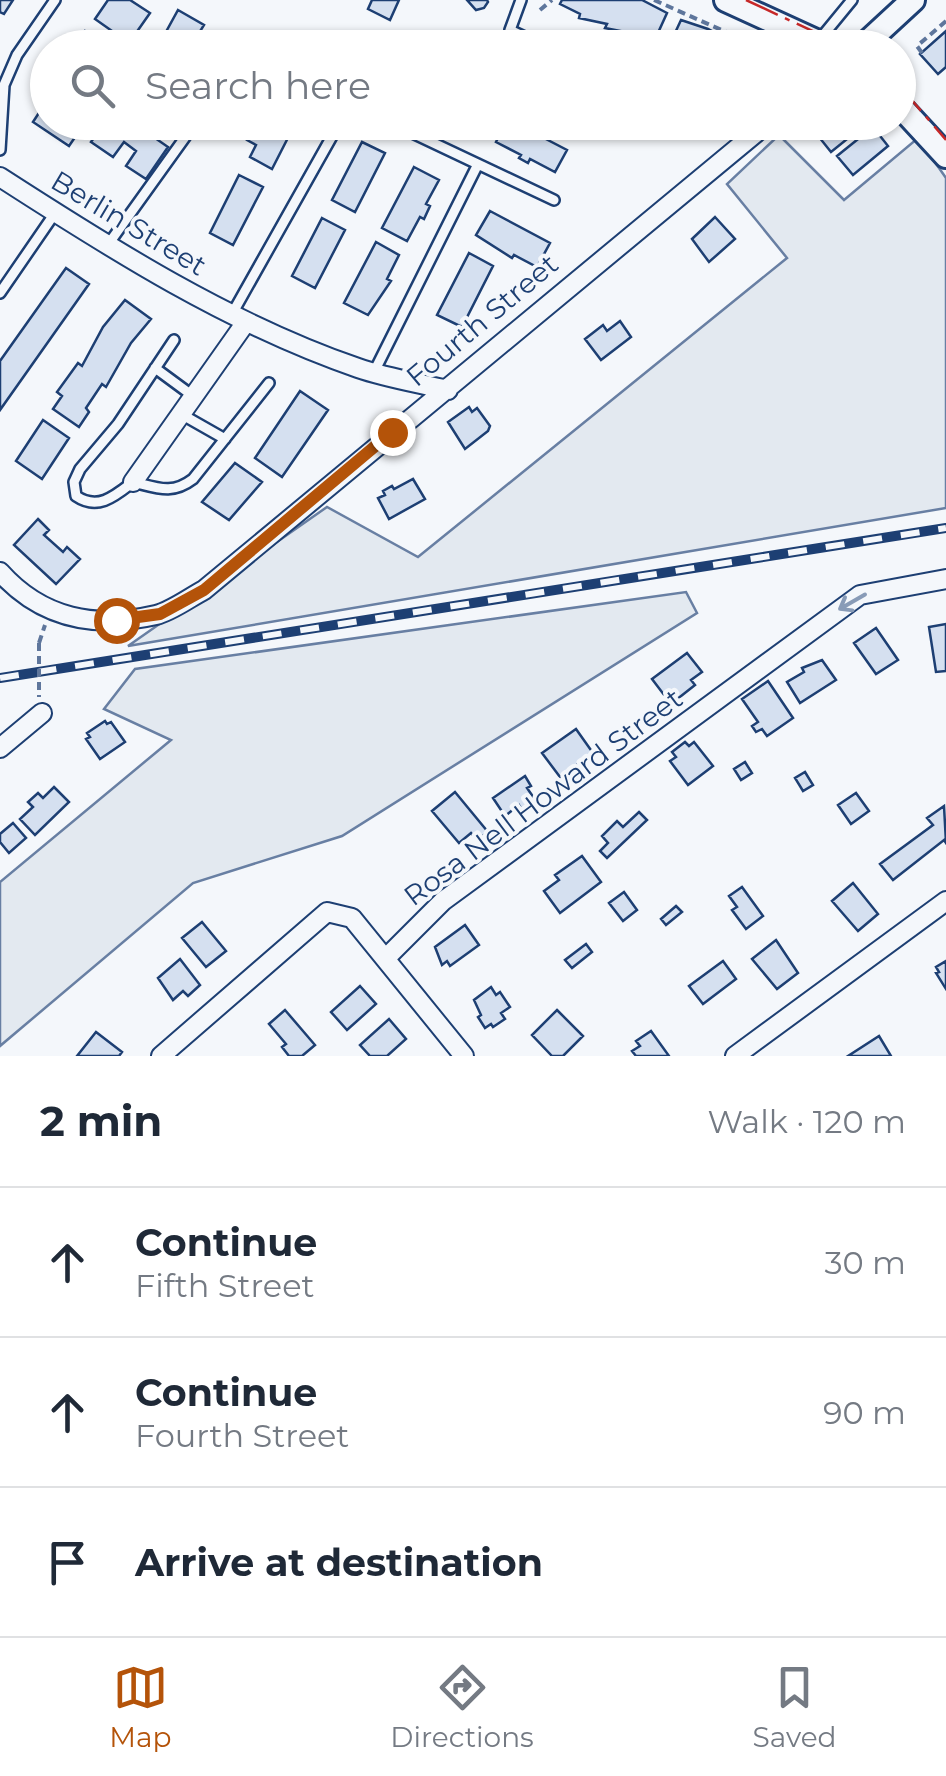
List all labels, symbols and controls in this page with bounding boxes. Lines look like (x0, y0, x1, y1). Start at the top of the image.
search box (30, 30, 916, 140)
icon: search (65, 58, 120, 113)
text: Search here (145, 62, 371, 109)
street label: Berlin Street (45, 163, 213, 283)
street label: Fourth Street (399, 247, 565, 393)
route end (370, 410, 416, 456)
one-way arrow (838, 592, 867, 612)
route start (94, 598, 140, 644)
street label: Rosa Nell Howard Street (397, 681, 689, 913)
text: 2 min (40, 1095, 162, 1147)
text: Walk · 120 m (708, 1102, 906, 1141)
text: Continue (135, 1219, 317, 1266)
icon: ahead (40, 1235, 95, 1290)
text: 30 m (824, 1243, 906, 1282)
text: Fifth Street (135, 1266, 314, 1305)
text: Continue (135, 1369, 317, 1416)
icon: ahead (40, 1385, 95, 1440)
text: 90 m (823, 1393, 906, 1432)
text: Fourth Street (135, 1416, 349, 1455)
icon: arrive (40, 1535, 95, 1590)
text: Arrive at destination (135, 1539, 543, 1586)
tab: Map (109, 1660, 172, 1754)
tab: Directions (390, 1660, 534, 1754)
tab: Saved (752, 1660, 837, 1754)

